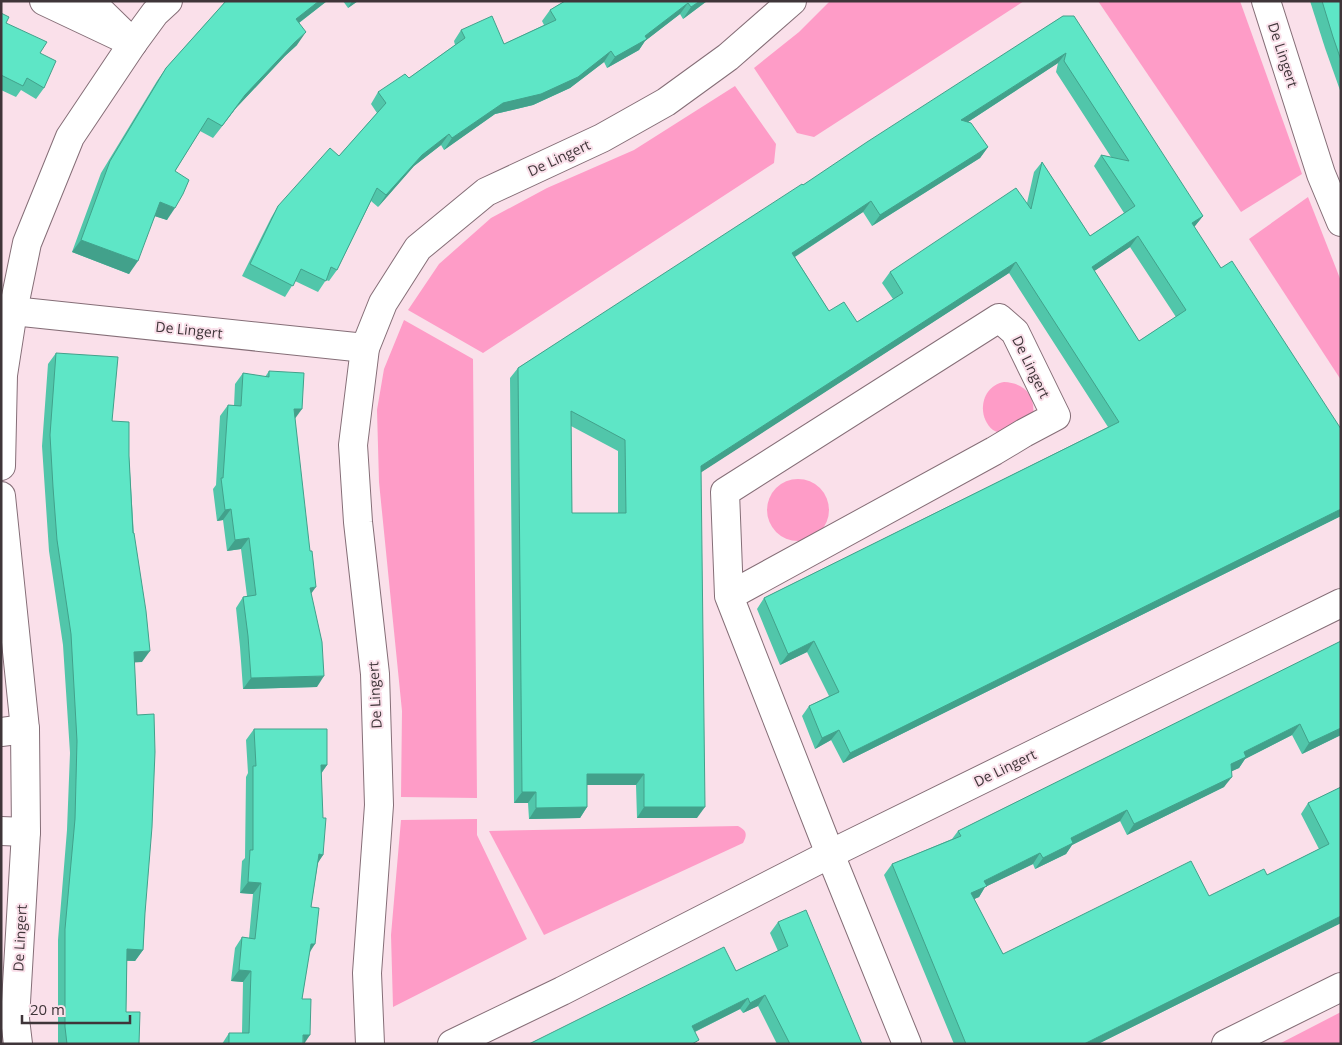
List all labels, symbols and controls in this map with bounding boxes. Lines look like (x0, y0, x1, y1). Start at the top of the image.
street label: De Lingert (1264, 20, 1303, 90)
street label: De Lingert (524, 135, 593, 180)
street label: De Lingert (155, 317, 223, 342)
street label: De Lingert (1008, 332, 1055, 401)
street label: De Lingert (363, 661, 386, 729)
street label: De Lingert (970, 744, 1039, 791)
street label: De Lingert (8, 904, 31, 972)
scale bar (22, 992, 130, 1024)
text: 20 m (30, 999, 65, 1019)

